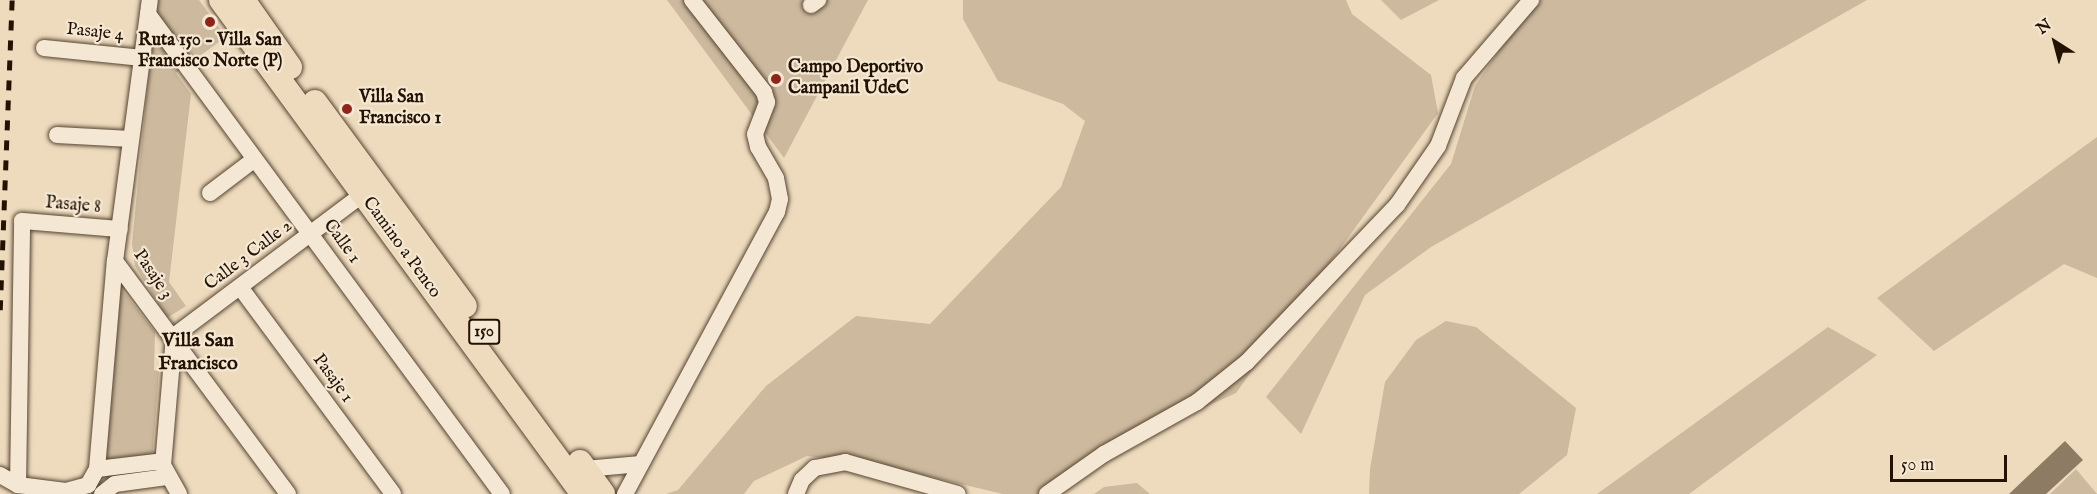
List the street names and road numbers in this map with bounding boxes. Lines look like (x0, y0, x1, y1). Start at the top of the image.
street label: Pasaje 4 (65, 19, 125, 47)
street label: Pasaje 8 (44, 193, 102, 219)
street label: Camino a Penco (357, 193, 445, 303)
street label: Calle 3 Calle 2 (201, 216, 297, 296)
street label: Calle 1 (318, 216, 364, 268)
street label: Pasaje 3 (128, 246, 176, 304)
road number: 150 (468, 319, 500, 345)
street label: Pasaje 1 (307, 350, 357, 408)

